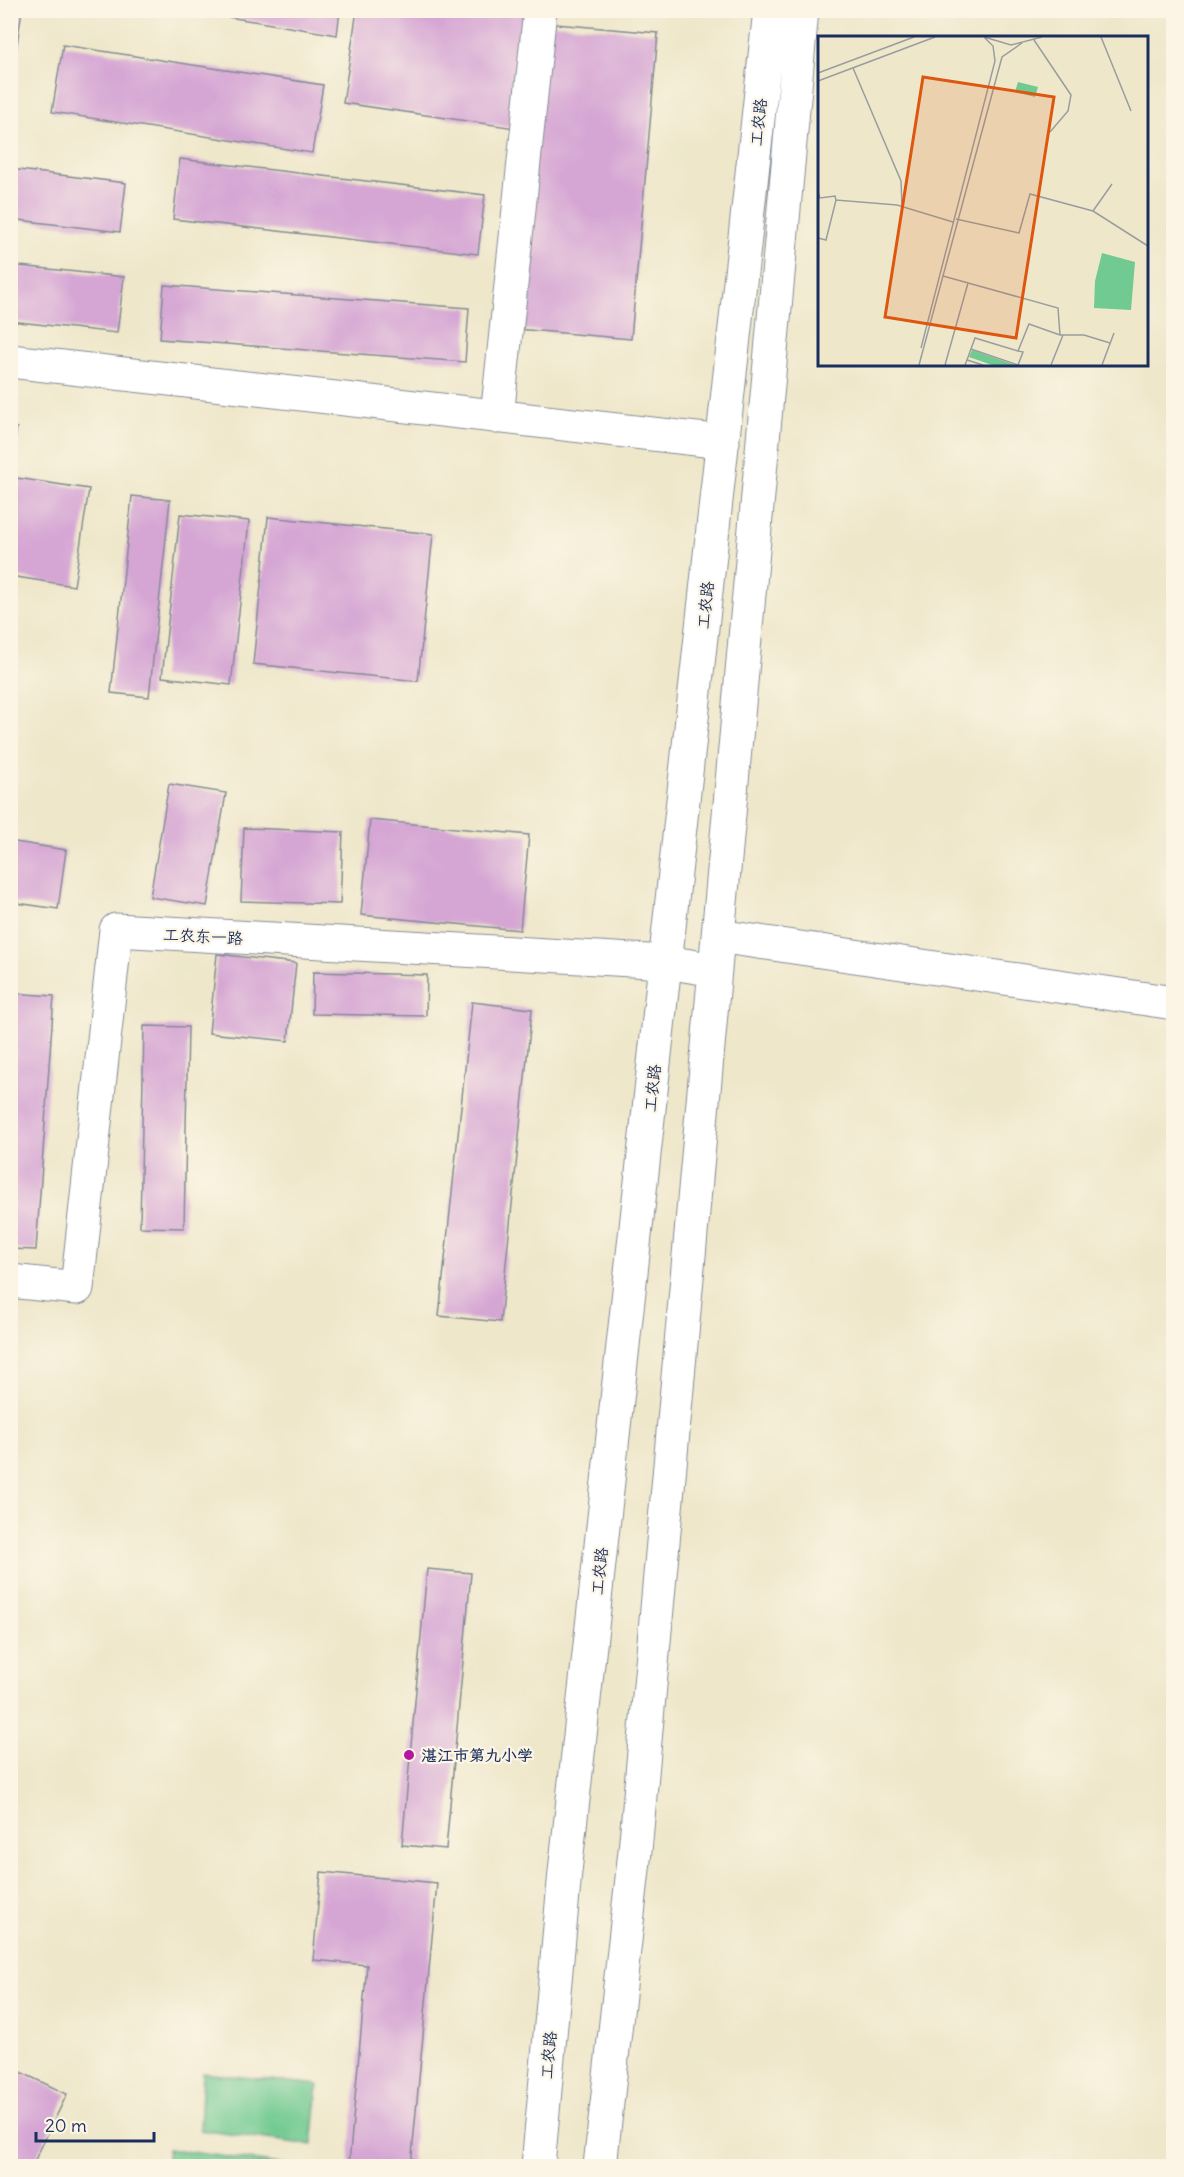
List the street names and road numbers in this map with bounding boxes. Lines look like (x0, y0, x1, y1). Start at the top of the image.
street label: 工农路 (746, 97, 770, 147)
street label: 工农路 (693, 580, 717, 630)
street label: 工农东一路 (163, 924, 243, 948)
street label: 工农路 (640, 1063, 664, 1113)
street label: 工农路 (587, 1546, 611, 1596)
street label: 工农路 (536, 2030, 560, 2080)

